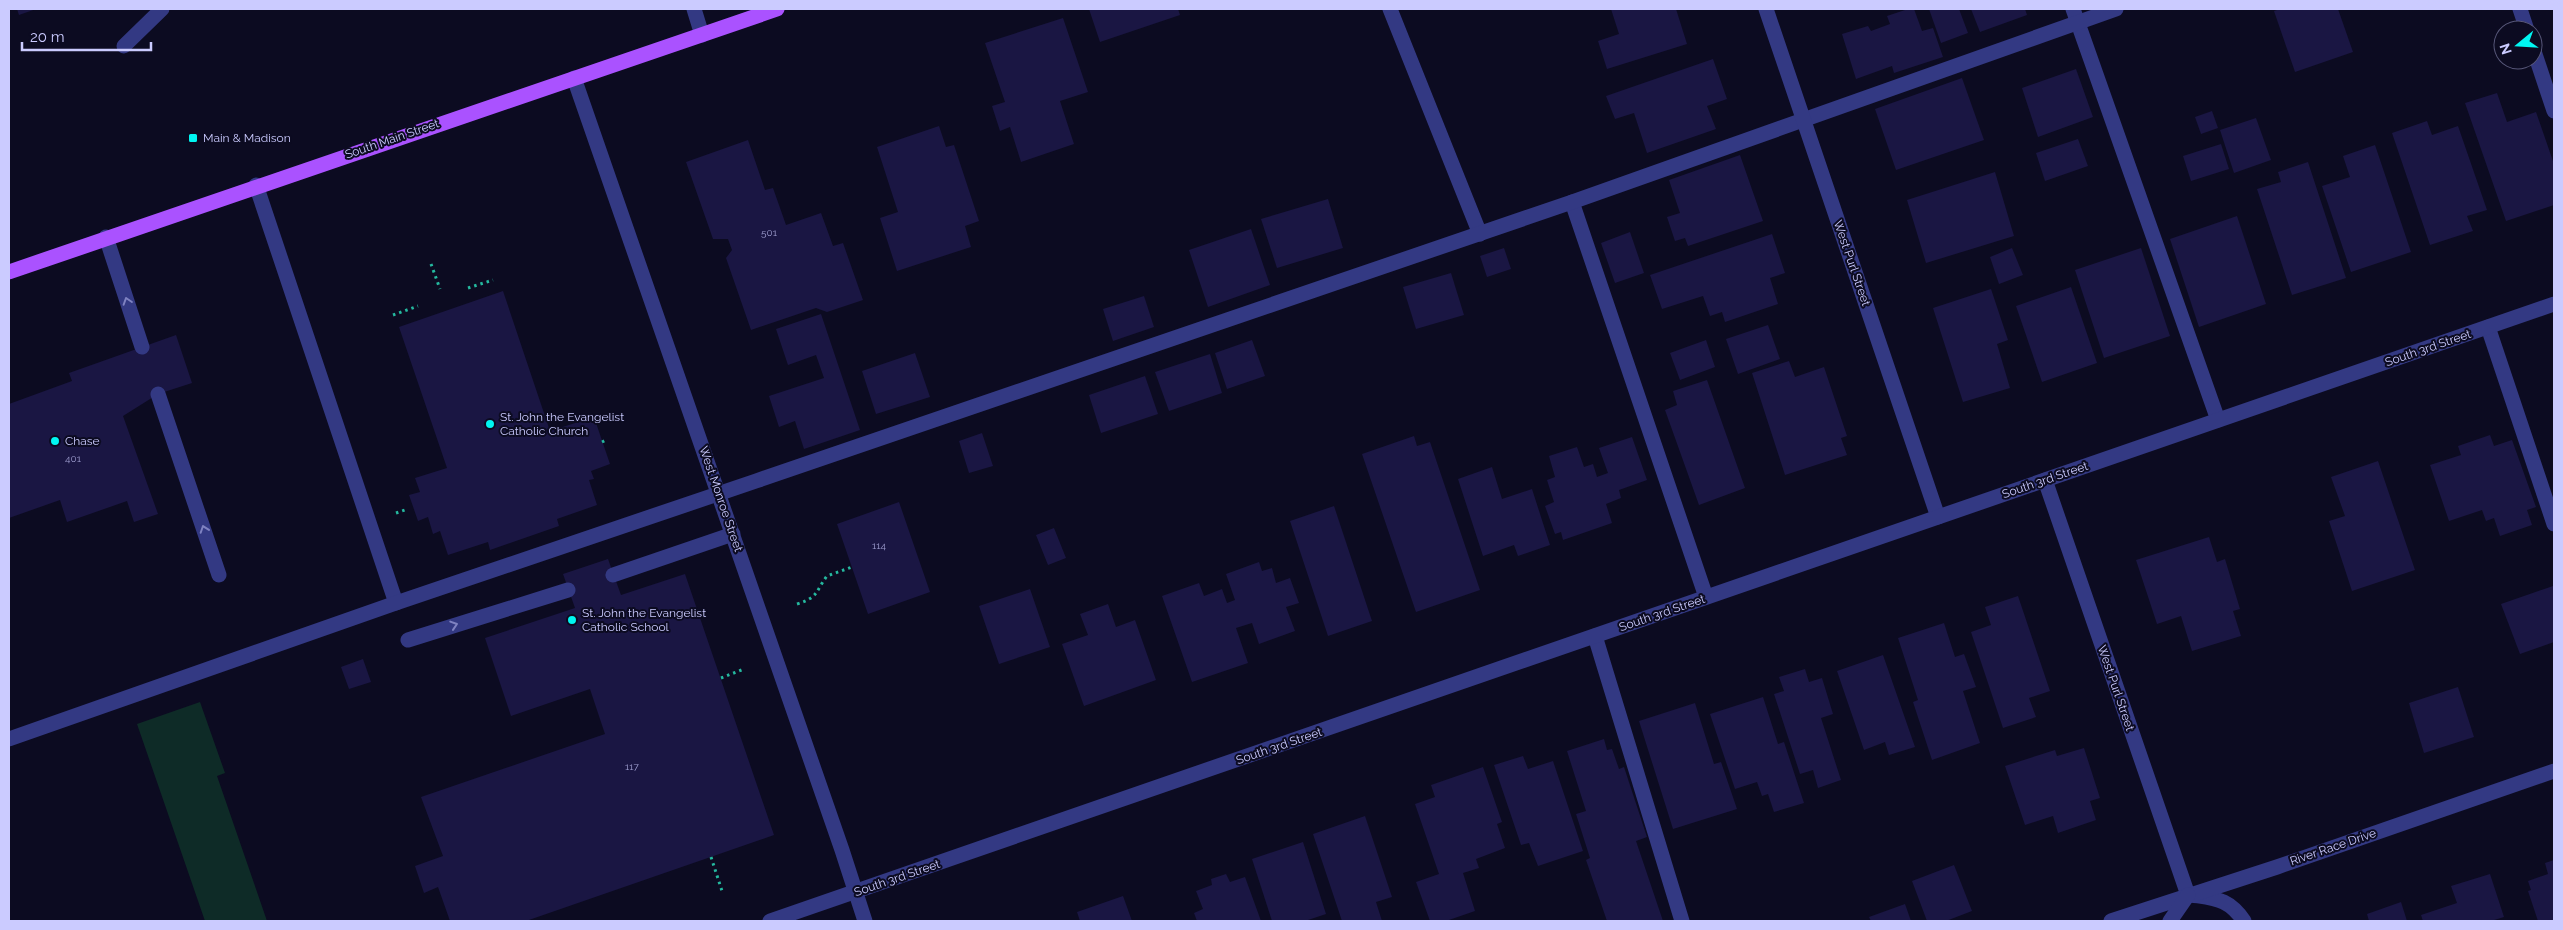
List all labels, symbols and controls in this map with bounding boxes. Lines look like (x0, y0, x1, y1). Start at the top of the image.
scale bar (22, 20, 151, 52)
north arrow (2493, 20, 2543, 70)
text: 20 m (30, 28, 65, 46)
text: N (2496, 41, 2515, 57)
street label: South Main Street (343, 116, 441, 162)
place label: Main & Madison (203, 131, 291, 145)
marker: Main & Madison (187, 132, 199, 144)
street label: West Purl Street (1831, 218, 1873, 308)
house number: 501 (761, 227, 778, 238)
one-way arrow (123, 297, 133, 306)
street label: South 3rd Street (2383, 327, 2473, 369)
place label: St. John the Evangelist Catholic Church (500, 410, 624, 438)
marker: St. John the Evangelist Catholic Church (484, 418, 496, 430)
place label: Chase (65, 434, 100, 448)
marker: Chase (49, 435, 61, 447)
street label: West Monroe Street (696, 444, 746, 554)
house number: 401 (65, 453, 82, 464)
street label: South 3rd Street (2000, 459, 2090, 501)
one-way arrow (199, 525, 209, 534)
house number: 114 (872, 540, 887, 551)
street label: South 3rd Street (1617, 592, 1707, 634)
place label: St. John the Evangelist Catholic School (582, 606, 706, 634)
marker: St. John the Evangelist Catholic School (566, 614, 578, 626)
one-way arrow (449, 621, 458, 631)
street label: West Purl Street (2095, 643, 2137, 733)
street label: South 3rd Street (1234, 725, 1324, 767)
house number: 117 (625, 761, 640, 772)
street label: River Race Drive (2288, 826, 2378, 868)
street label: South 3rd Street (852, 857, 942, 899)

